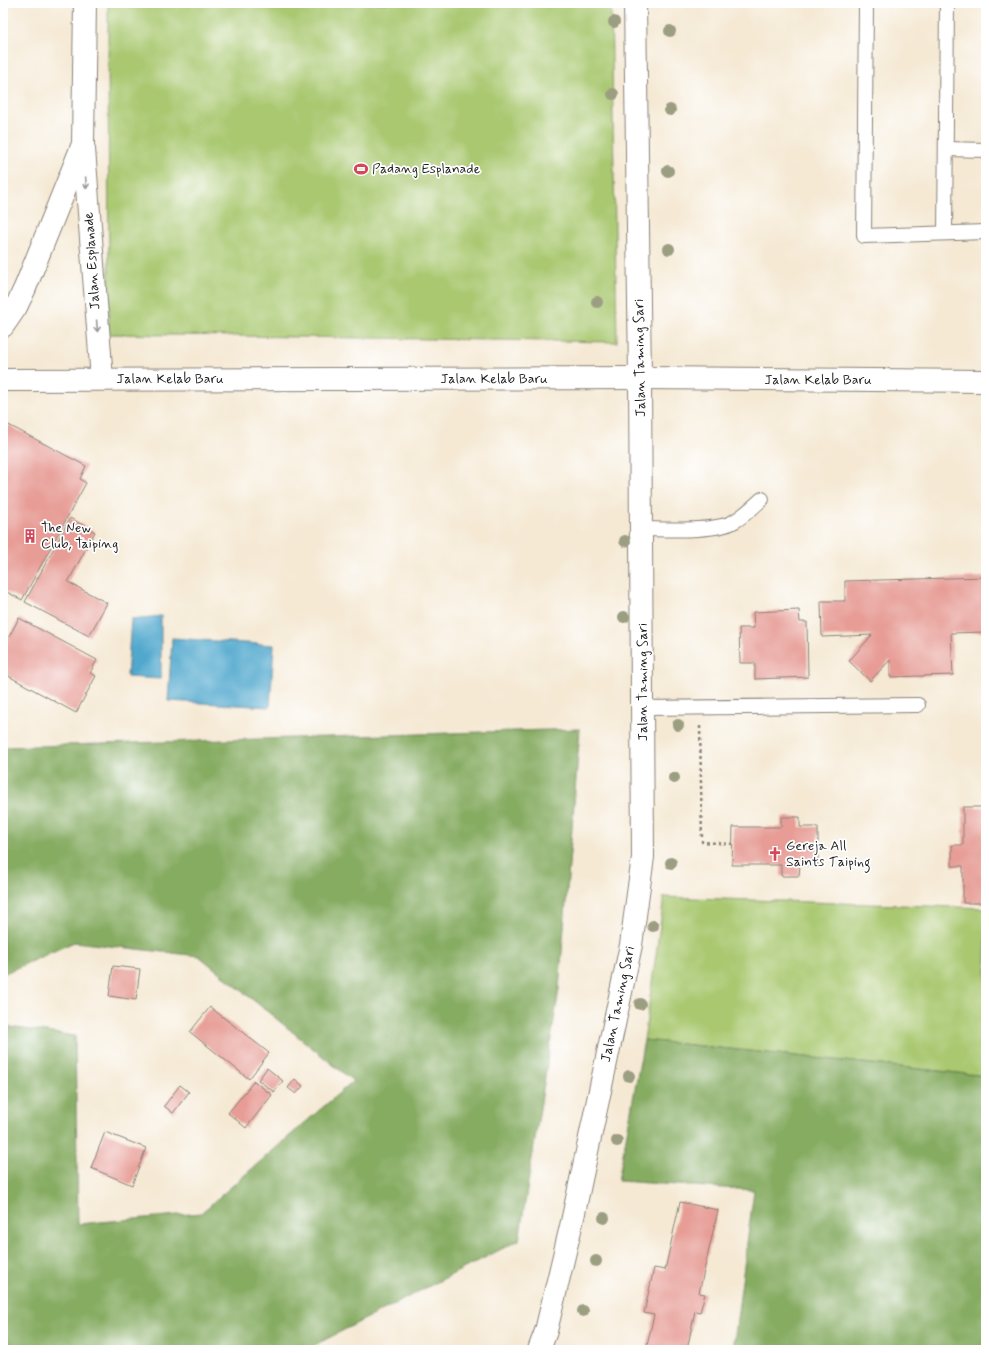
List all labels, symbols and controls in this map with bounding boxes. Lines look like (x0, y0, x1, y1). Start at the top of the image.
place label: Padang Esplanade (372, 160, 481, 178)
sports icon: Padang Esplanade (353, 161, 369, 177)
one-way arrow (83, 176, 90, 189)
street label: Jalan Esplanade (80, 211, 104, 310)
street label: Jalan Taming Sari (630, 299, 650, 417)
one-way arrow (94, 319, 101, 332)
street label: Jalan Kelab Baru (116, 370, 224, 388)
street label: Jalan Kelab Baru (440, 370, 548, 388)
street label: Jalan Kelab Baru (764, 371, 872, 389)
place label: The New Club, Taiping (41, 519, 118, 553)
building icon: The New Club, Taiping (22, 528, 38, 544)
street label: Jalan Taming Sari (634, 623, 652, 741)
place label: Gereja All Saints Taiping (786, 837, 871, 873)
church icon: Gereja All Saints Taiping (767, 846, 783, 862)
street label: Jalan Taming Sari (597, 944, 639, 1064)

